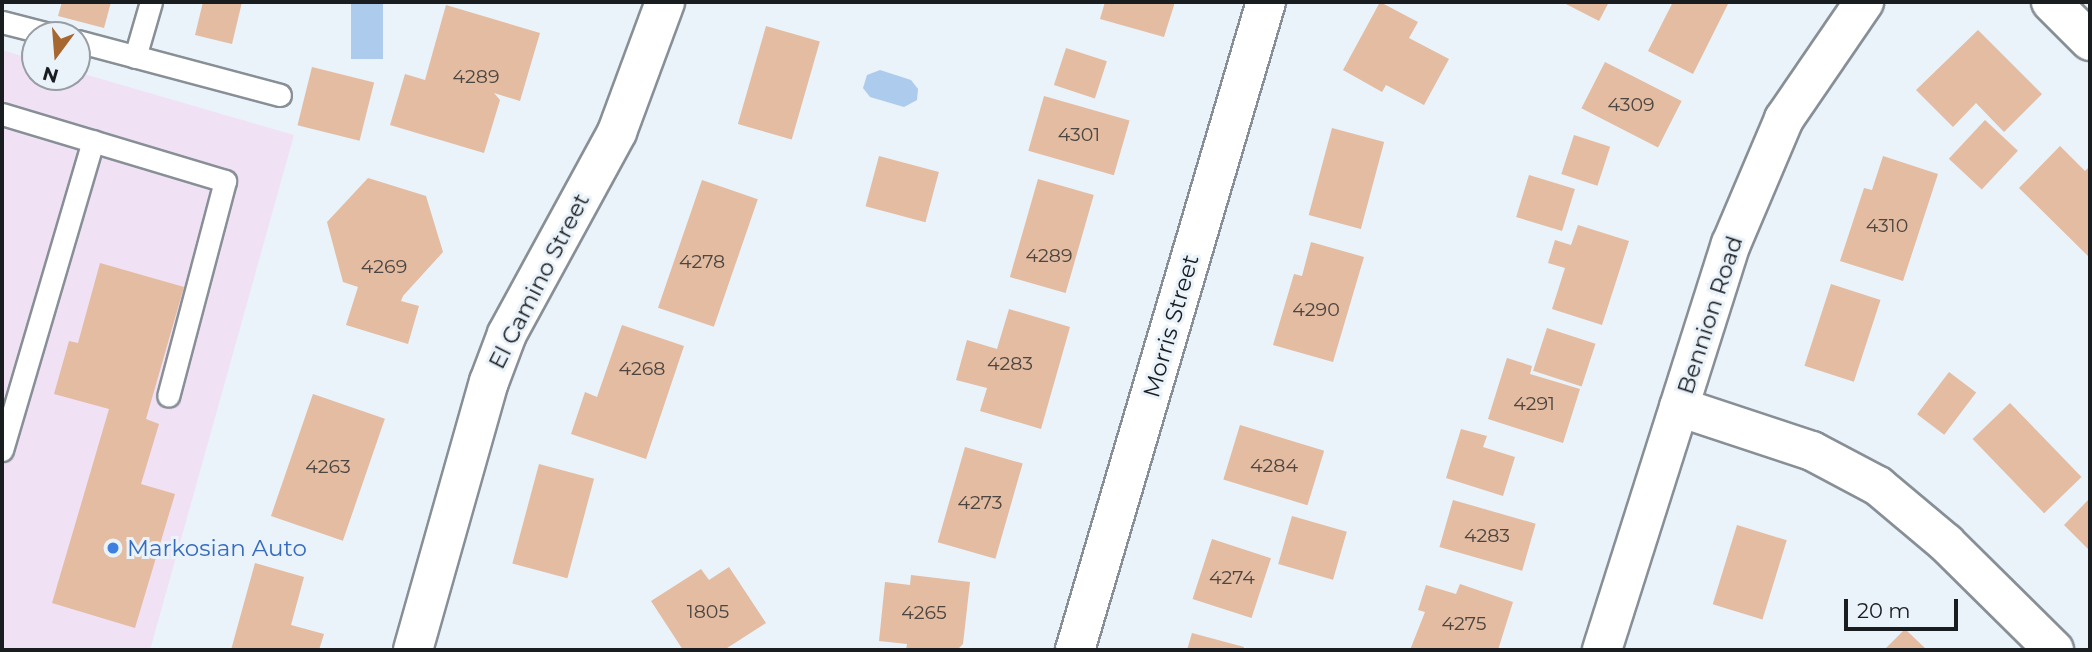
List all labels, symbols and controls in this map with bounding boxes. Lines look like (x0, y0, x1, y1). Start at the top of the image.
north arrow (21, 21, 91, 91)
text: N (40, 62, 61, 88)
house number: 4289 (452, 66, 500, 88)
house number: 4309 (1607, 94, 1655, 116)
house number: 4301 (1058, 124, 1100, 146)
street label: El Camino Street (483, 189, 595, 373)
house number: 4310 (1866, 215, 1908, 237)
street label: Bennion Road (1671, 232, 1749, 398)
house number: 4289 (1025, 245, 1073, 267)
house number: 4278 (679, 251, 725, 273)
street label: Morris Street (1137, 251, 1205, 401)
house number: 4269 (361, 256, 407, 278)
house number: 4290 (1292, 299, 1340, 321)
house number: 4283 (987, 353, 1033, 375)
house number: 4268 (619, 358, 665, 380)
house number: 4291 (1513, 393, 1555, 415)
house number: 4284 (1250, 455, 1298, 477)
house number: 4263 (305, 456, 351, 478)
house number: 4273 (957, 492, 1003, 514)
house number: 4283 (1464, 525, 1510, 547)
place label: Markosian Auto (127, 534, 307, 562)
marker: Markosian Auto (105, 540, 121, 556)
house number: 4274 (1209, 567, 1255, 589)
scale bar (1847, 586, 1961, 630)
text: 20 m (1857, 598, 1911, 623)
house number: 1805 (687, 601, 729, 623)
house number: 4265 (901, 602, 947, 624)
house number: 4275 (1442, 613, 1486, 635)

